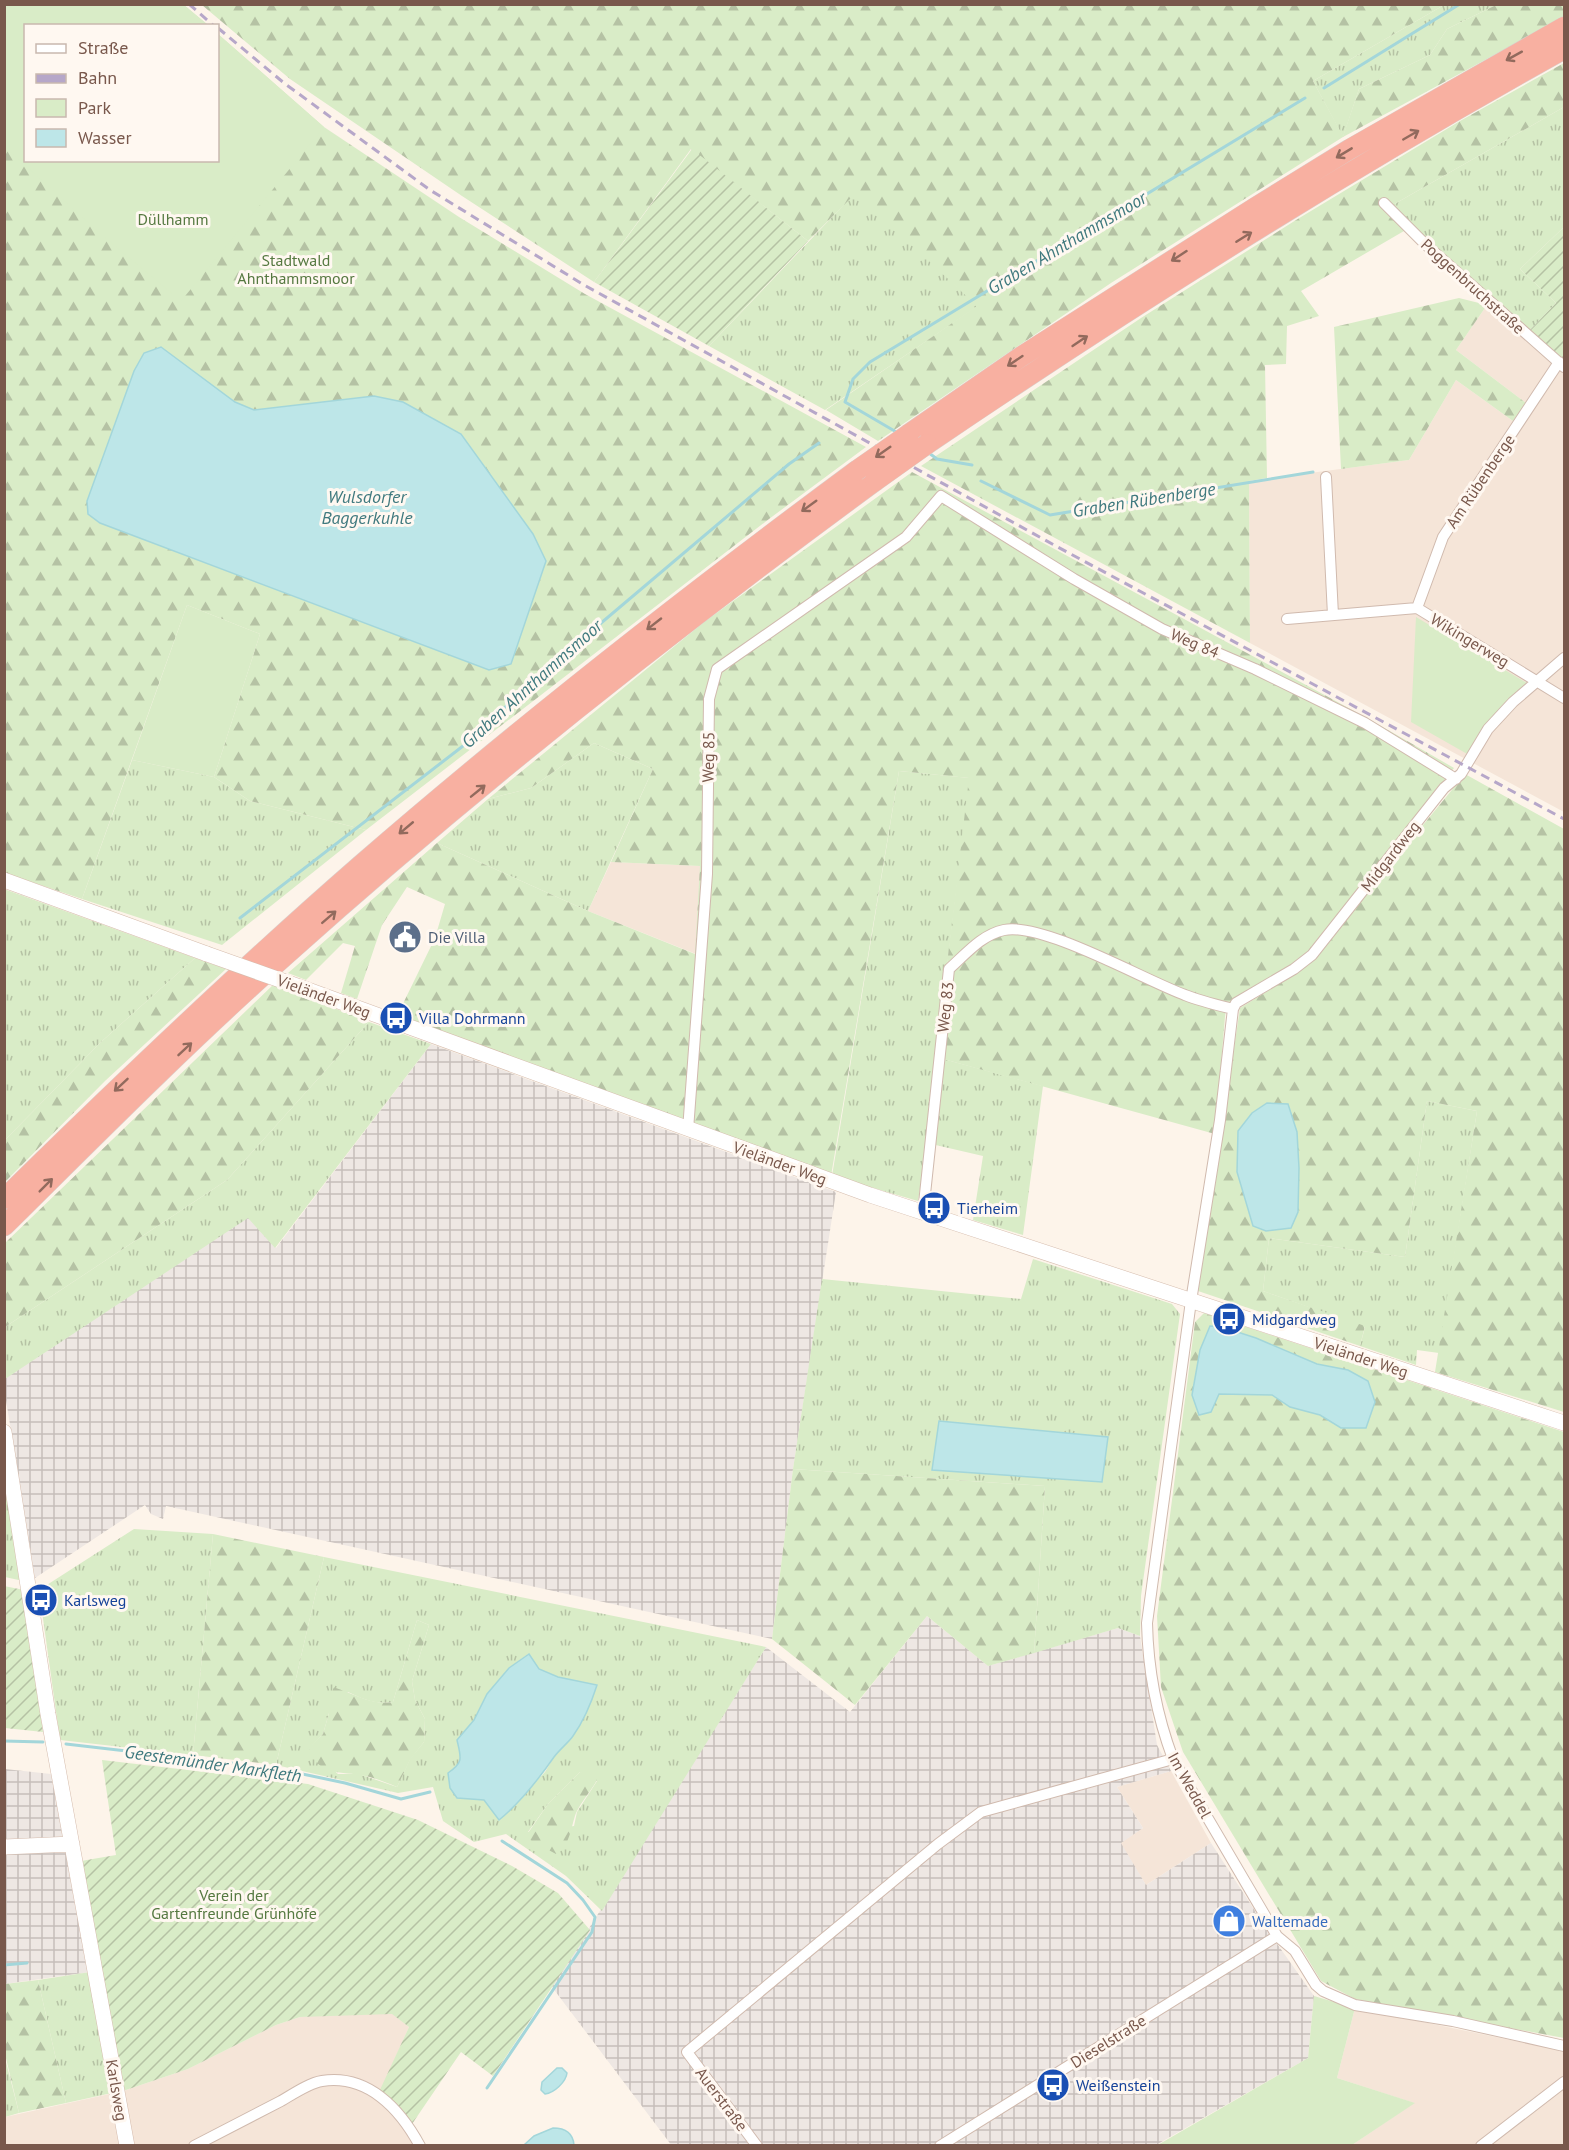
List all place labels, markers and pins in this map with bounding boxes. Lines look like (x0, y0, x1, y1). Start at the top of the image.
public building icon: Die Villa (387, 919, 423, 955)
place label: Die Villa (428, 927, 485, 947)
bus stop icon: Villa Dohrmann (378, 1000, 414, 1036)
place label: Villa Dohrmann (418, 1008, 526, 1028)
bus stop icon: Tierheim (916, 1190, 952, 1226)
place label: Tierheim (957, 1198, 1018, 1218)
bus stop icon: Midgardweg (1211, 1301, 1247, 1337)
place label: Midgardweg (1252, 1309, 1336, 1329)
bus stop icon: Karlsweg (23, 1582, 59, 1618)
place label: Karlsweg (64, 1590, 126, 1610)
shop icon: Waltemade (1211, 1903, 1247, 1939)
place label: Waltemade (1252, 1911, 1328, 1931)
bus stop icon: Weißenstein (1035, 2067, 1071, 2103)
place label: Weißenstein (1076, 2075, 1161, 2095)

